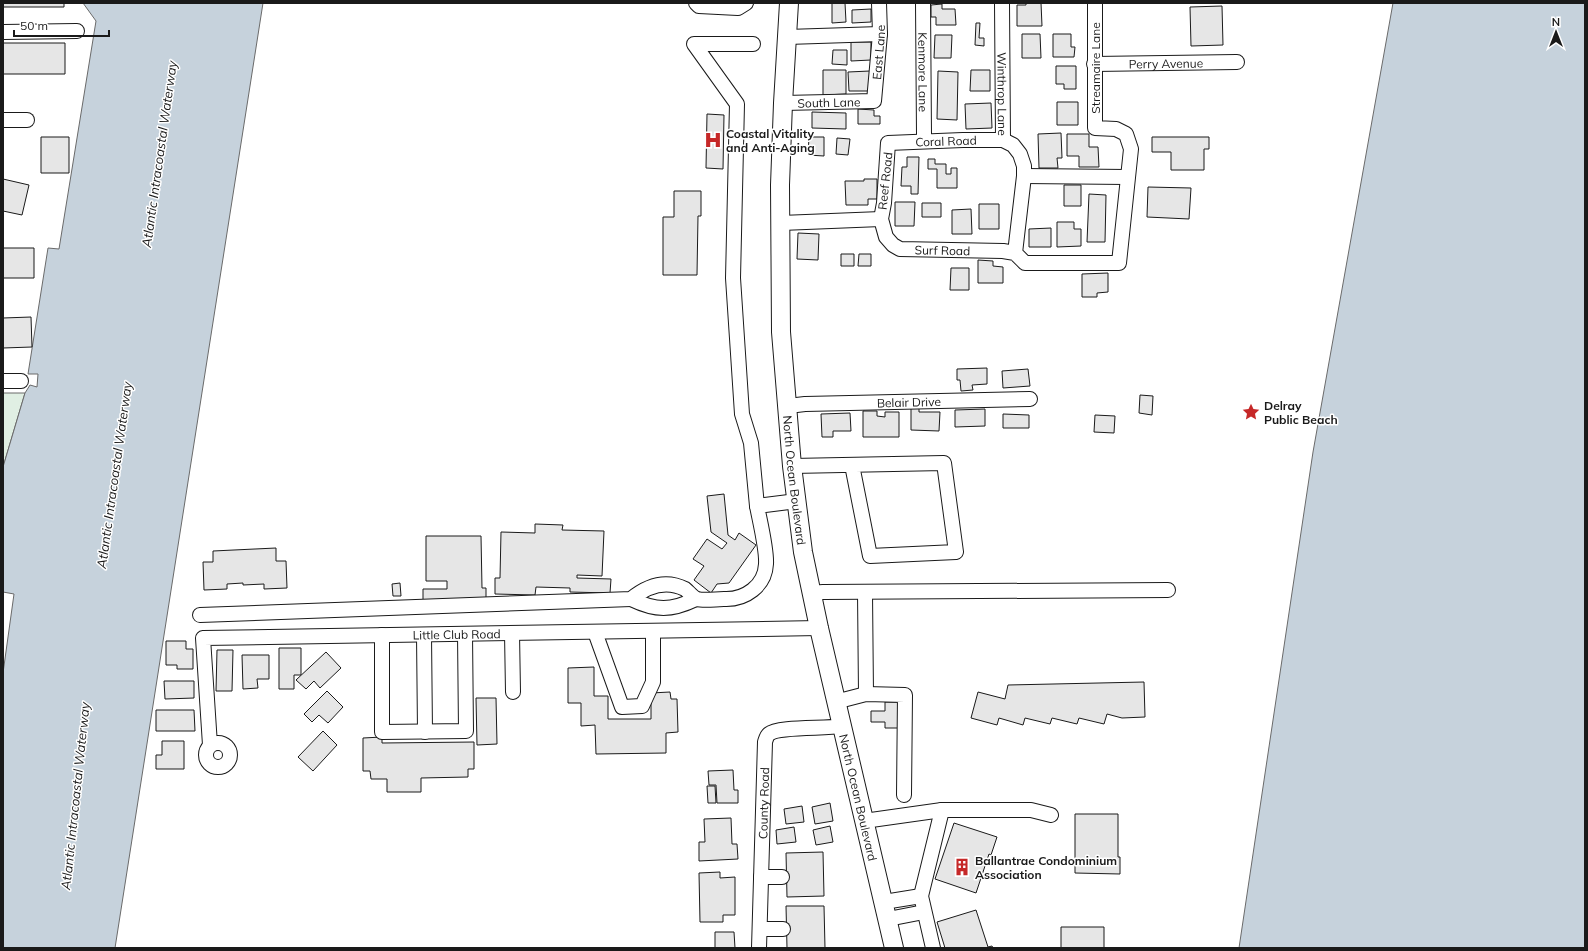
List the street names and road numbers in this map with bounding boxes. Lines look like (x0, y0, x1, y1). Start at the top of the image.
street label: Streamaire Lane (1088, 22, 1103, 114)
street label: East Lane (868, 25, 888, 80)
street label: Kenmore Lane (916, 32, 931, 112)
street label: Winthrop Lane (995, 52, 1010, 136)
street label: Perry Avenue (1129, 55, 1203, 71)
street label: South Lane (797, 94, 861, 110)
street label: Coral Road (915, 132, 977, 150)
street label: Reef Road (875, 151, 895, 211)
street label: Surf Road (914, 242, 970, 258)
street label: Belair Drive (877, 393, 941, 410)
street label: North Ocean Boulevard (780, 415, 810, 546)
street label: Little Club Road (413, 626, 501, 642)
street label: North Ocean Boulevard (837, 732, 881, 862)
street label: County Road (755, 767, 772, 839)

